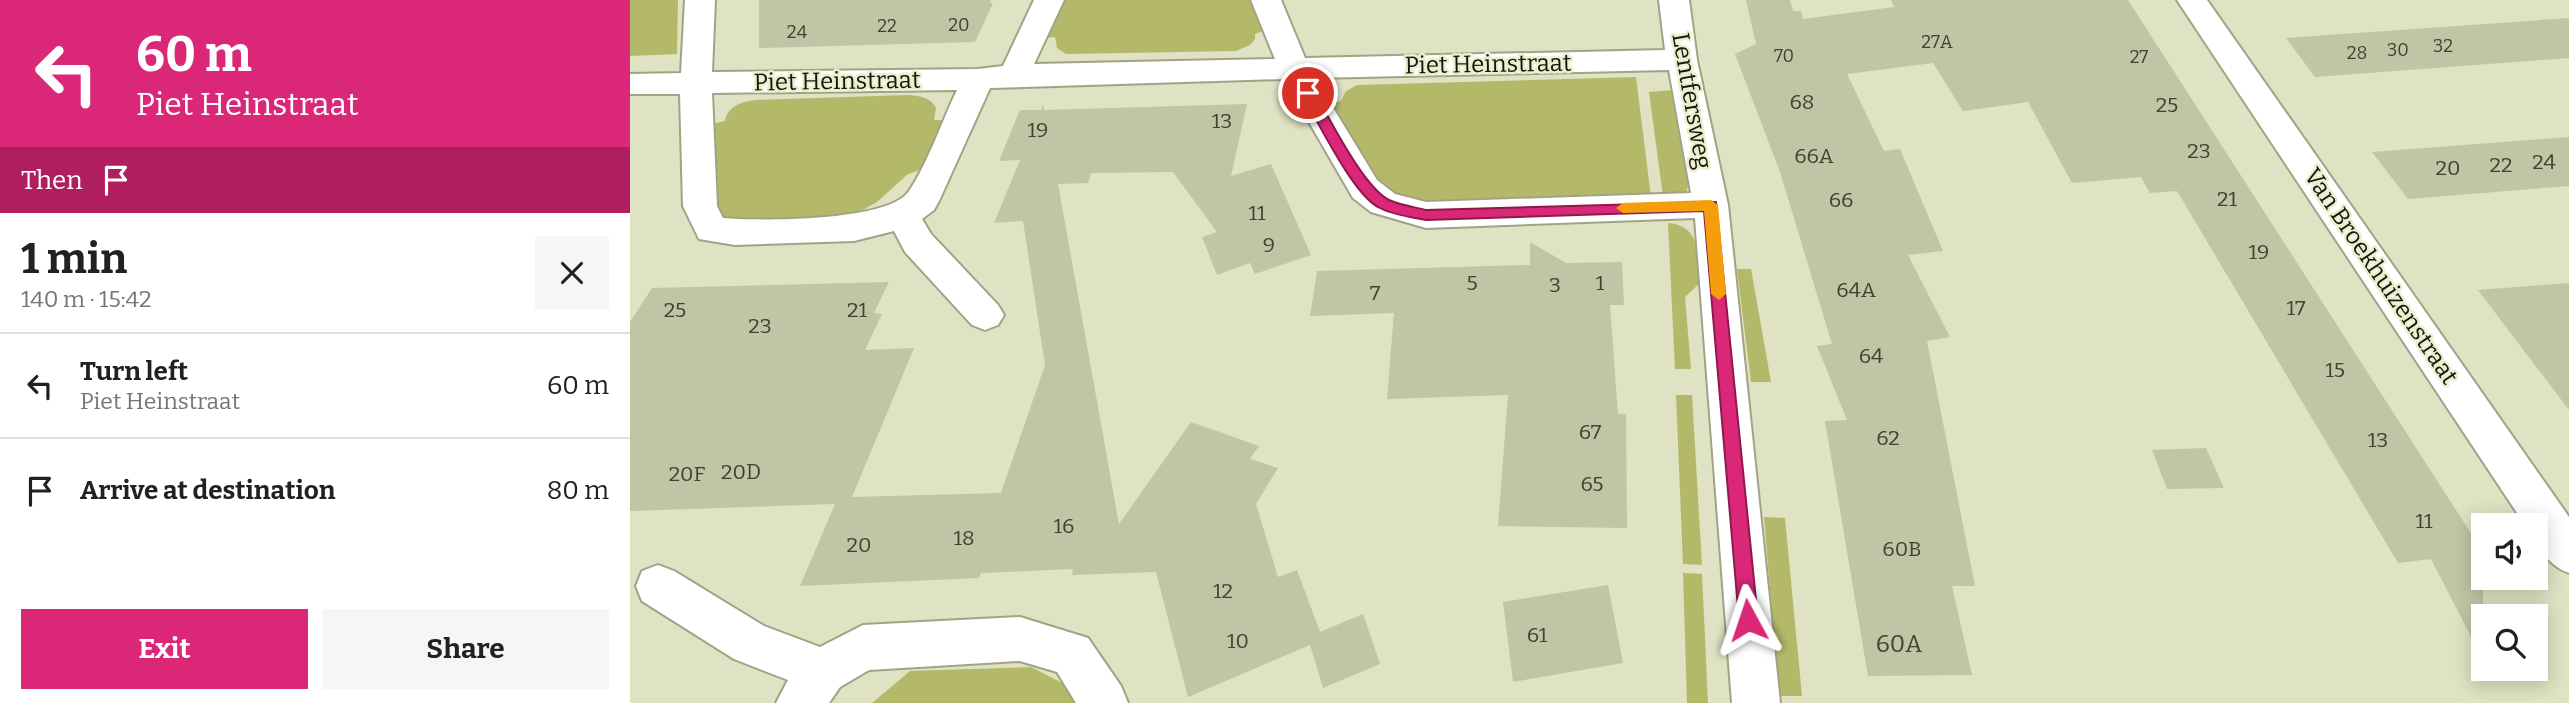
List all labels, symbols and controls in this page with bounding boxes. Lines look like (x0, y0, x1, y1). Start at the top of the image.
house number: 20 (948, 14, 970, 36)
house number: 22 (877, 15, 897, 37)
house number: 24 (787, 21, 808, 43)
text: 60 m (136, 25, 252, 84)
icon: left (21, 28, 112, 119)
street label: Lentfersweg (1666, 31, 1718, 171)
house number: 27A (1921, 31, 1953, 53)
house number: 32 (2433, 35, 2453, 57)
house number: 30 (2387, 39, 2409, 61)
house number: 28 (2347, 42, 2367, 64)
house number: 70 (1774, 45, 1794, 67)
house number: 27 (2130, 46, 2148, 68)
street label: Piet Heinstraat (1404, 49, 1572, 79)
pin (1278, 63, 1338, 123)
street label: Piet Heinstraat (753, 66, 921, 96)
icon: arrive (1289, 74, 1327, 112)
text: Piet Heinstraat (136, 85, 359, 123)
house number: 68 (1790, 89, 1814, 115)
house number: 25 (2156, 92, 2178, 118)
house number: 13 (1212, 108, 1232, 134)
house number: 19 (1028, 117, 1048, 143)
house number: 23 (2187, 138, 2211, 164)
house number: 66A (1794, 143, 1834, 169)
house number: 24 (2532, 149, 2556, 175)
house number: 22 (2490, 152, 2512, 178)
house number: 20 (2436, 155, 2460, 181)
icon: arrive (97, 161, 135, 199)
street label: Van Broekhuizenstraat (2298, 163, 2464, 390)
text: Then (21, 165, 83, 196)
house number: 21 (2217, 186, 2237, 212)
house number: 66 (1829, 187, 1853, 213)
house number: 11 (1248, 200, 1266, 226)
house number: 9 (1263, 232, 1275, 258)
text: 1 min (21, 234, 127, 284)
button: close (535, 236, 609, 310)
house number: 19 (2249, 239, 2269, 265)
house number: 5 (1466, 270, 1478, 296)
house number: 1 (1596, 270, 1605, 296)
house number: 3 (1549, 272, 1561, 298)
house number: 64A (1836, 277, 1876, 303)
house number: 7 (1370, 280, 1381, 306)
text: 140 m · 15:42 (21, 285, 152, 313)
house number: 17 (2287, 295, 2306, 321)
house number: 25 (664, 297, 686, 323)
house number: 21 (847, 297, 867, 323)
house number: 23 (748, 313, 772, 339)
house number: 64 (1859, 343, 1883, 369)
text: Turn left (80, 356, 188, 387)
house number: 15 (2325, 357, 2345, 383)
icon: left (21, 367, 59, 405)
text: 60 m (547, 370, 609, 401)
text: Piet Heinstraat (80, 387, 240, 415)
house number: 67 (1579, 419, 1602, 445)
house number: 62 (1876, 425, 1900, 451)
house number: 13 (2368, 427, 2388, 453)
house number: 20D (721, 459, 761, 485)
house number: 20F (669, 461, 706, 487)
house number: 65 (1580, 471, 1604, 497)
icon: arrive (21, 472, 59, 510)
text: Arrive at destination (80, 475, 335, 506)
text: 80 m (547, 475, 609, 506)
house number: 11 (2415, 508, 2433, 534)
house number: 16 (1054, 513, 1074, 539)
map controls (2471, 513, 2548, 681)
button: sound (2471, 513, 2548, 590)
house number: 18 (953, 525, 975, 551)
house number: 20 (847, 532, 871, 558)
house number: 60B (1882, 536, 1922, 562)
house number: 12 (1213, 578, 1233, 604)
position arrow (1711, 583, 1785, 657)
button: search (2471, 604, 2548, 681)
button: Exit (21, 609, 308, 689)
button: Share (322, 609, 609, 689)
house number: 61 (1527, 622, 1548, 648)
house number: 10 (1227, 628, 1249, 654)
house number: 60A (1876, 630, 1922, 658)

